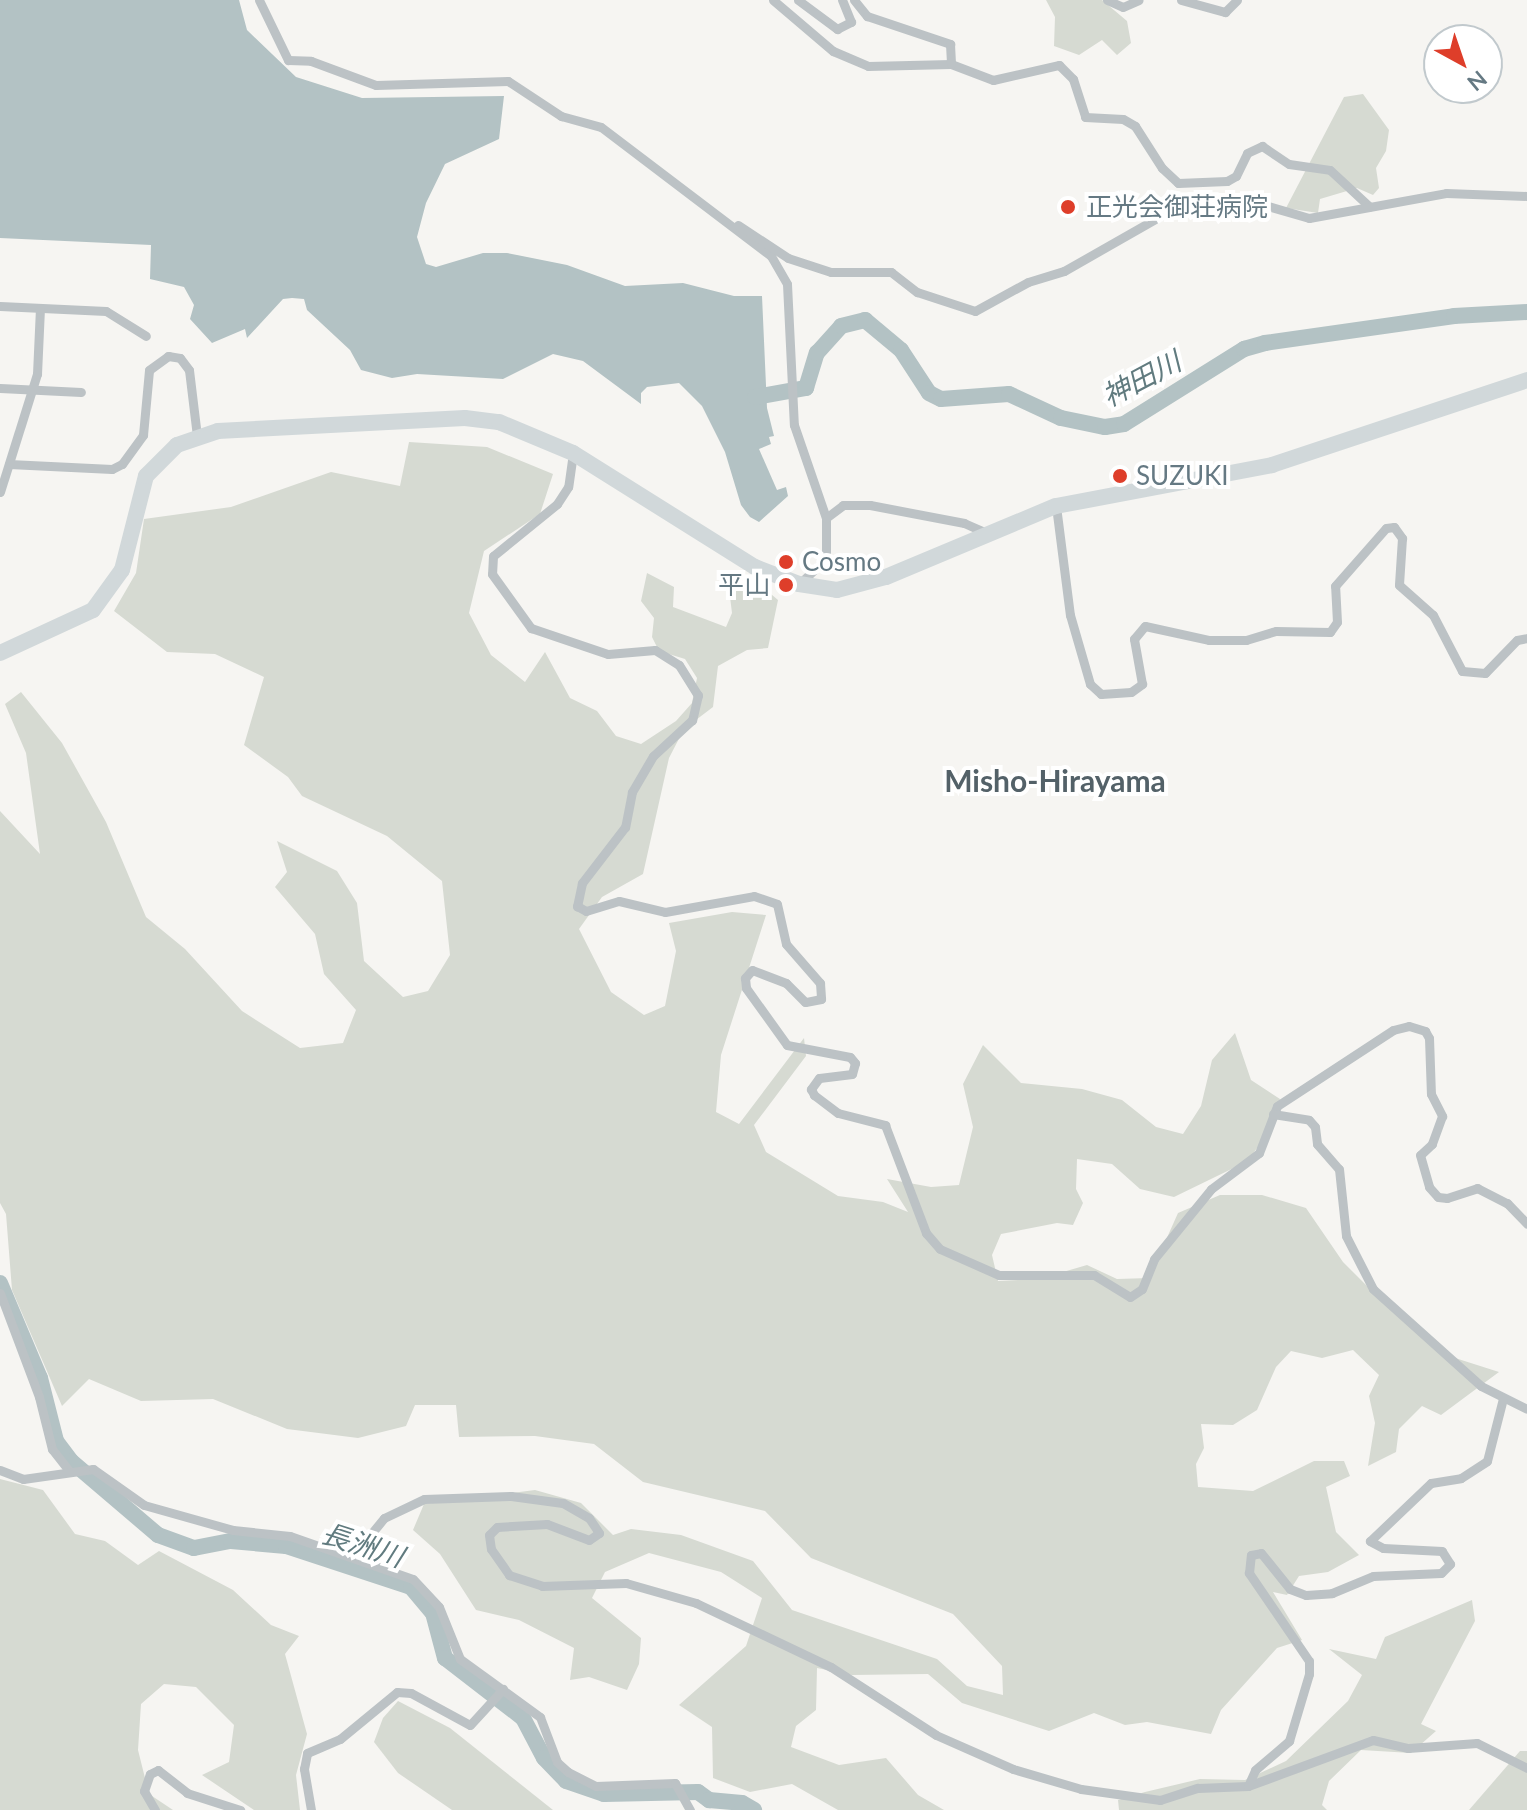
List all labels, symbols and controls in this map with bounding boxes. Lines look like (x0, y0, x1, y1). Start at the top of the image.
north arrow (1423, 24, 1503, 104)
text: N (1462, 65, 1493, 97)
place label: 正光会御荘病院 (1086, 191, 1268, 223)
marker: 正光会御荘病院 (1057, 196, 1079, 218)
water label: 神田川 (1096, 343, 1186, 413)
place label: SUZUKI (1136, 460, 1229, 492)
marker: SUZUKI (1111, 467, 1129, 485)
place label: Cosmo (802, 546, 881, 578)
marker: Cosmo (777, 553, 795, 571)
place label: 平山 (718, 569, 770, 601)
marker: 平山 (777, 576, 795, 594)
district label: Misho-Hirayama (944, 762, 1166, 798)
water label: 長洲川 (318, 1515, 408, 1573)

